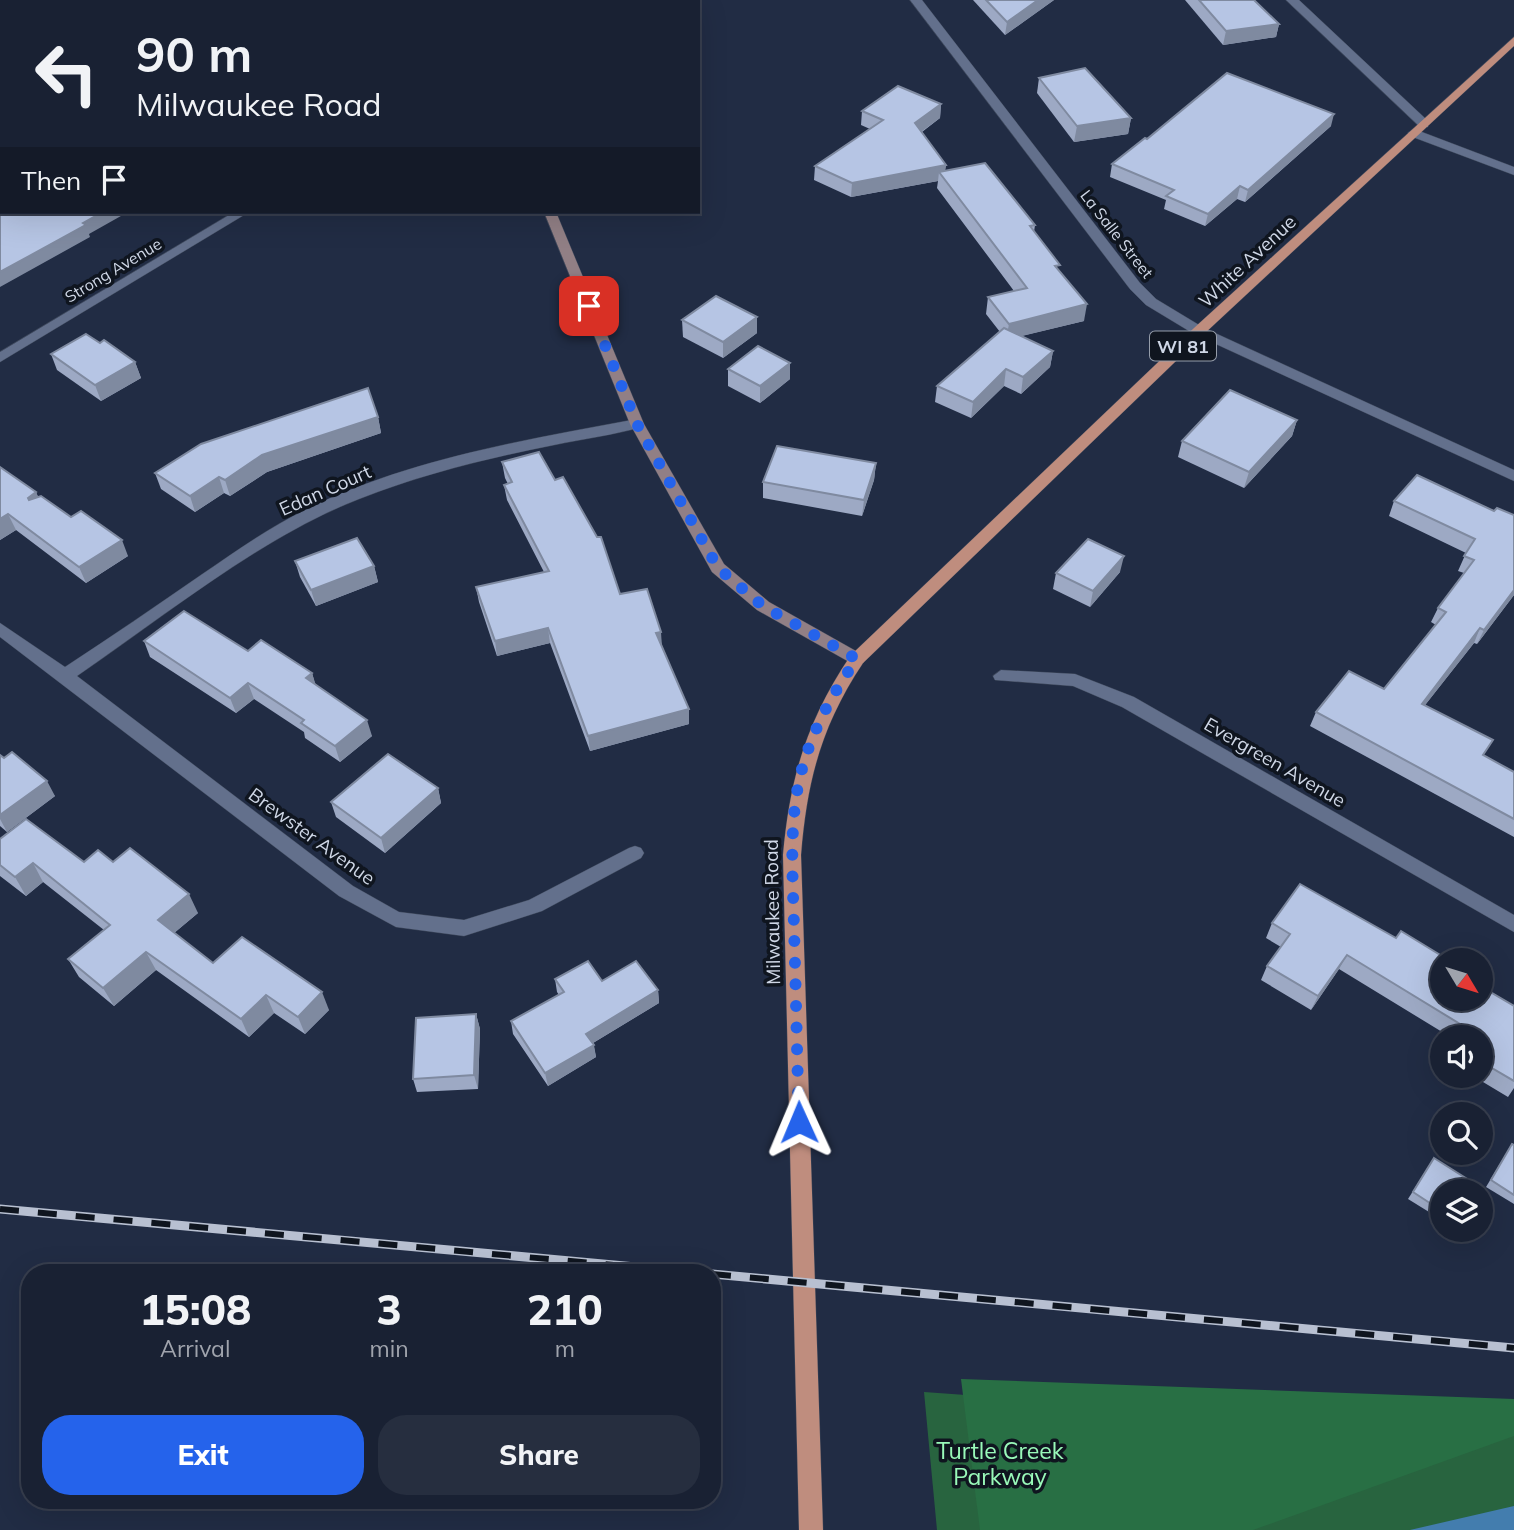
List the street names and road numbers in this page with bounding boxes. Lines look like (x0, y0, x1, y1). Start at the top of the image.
street label: La Salle Street (1076, 186, 1158, 283)
street label: White Avenue (1193, 210, 1301, 312)
street label: Strong Avenue (61, 233, 165, 307)
road number: WI 81 (1150, 332, 1216, 360)
street label: Edan Court (275, 459, 375, 521)
street label: Evergreen Avenue (1200, 712, 1350, 812)
street label: Brewster Avenue (244, 782, 380, 890)
street label: Milwaukee Road (759, 839, 785, 985)

